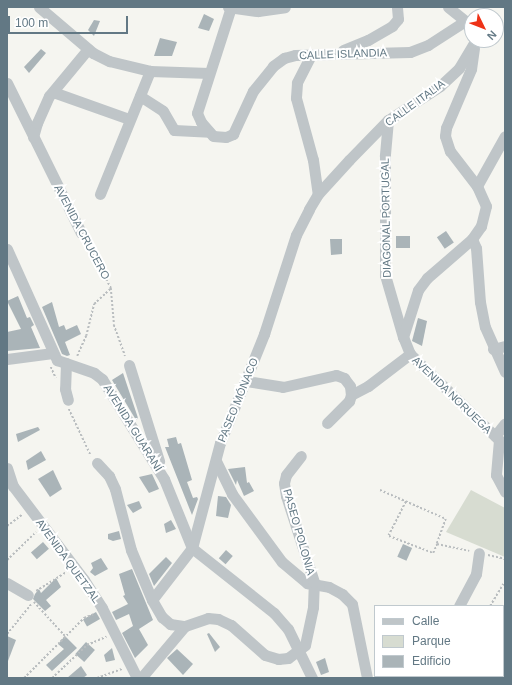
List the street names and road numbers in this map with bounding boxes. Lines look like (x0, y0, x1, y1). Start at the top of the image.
street label: CALLE ISLANDIA (299, 46, 387, 62)
street label: CALLE ITALIA (383, 77, 447, 129)
street label: DIAGONAL PORTUGAL (378, 158, 394, 278)
street label: AVENIDA CRUCERO (51, 182, 113, 282)
street label: AVENIDA NORUEGA (409, 353, 495, 437)
street label: PASEO MÓNACO (215, 356, 261, 444)
street label: AVENIDA GUARANÍ (101, 382, 165, 474)
street label: PASEO POLONIA (280, 487, 318, 577)
street label: AVENIDA QUETZAL (33, 516, 103, 606)

